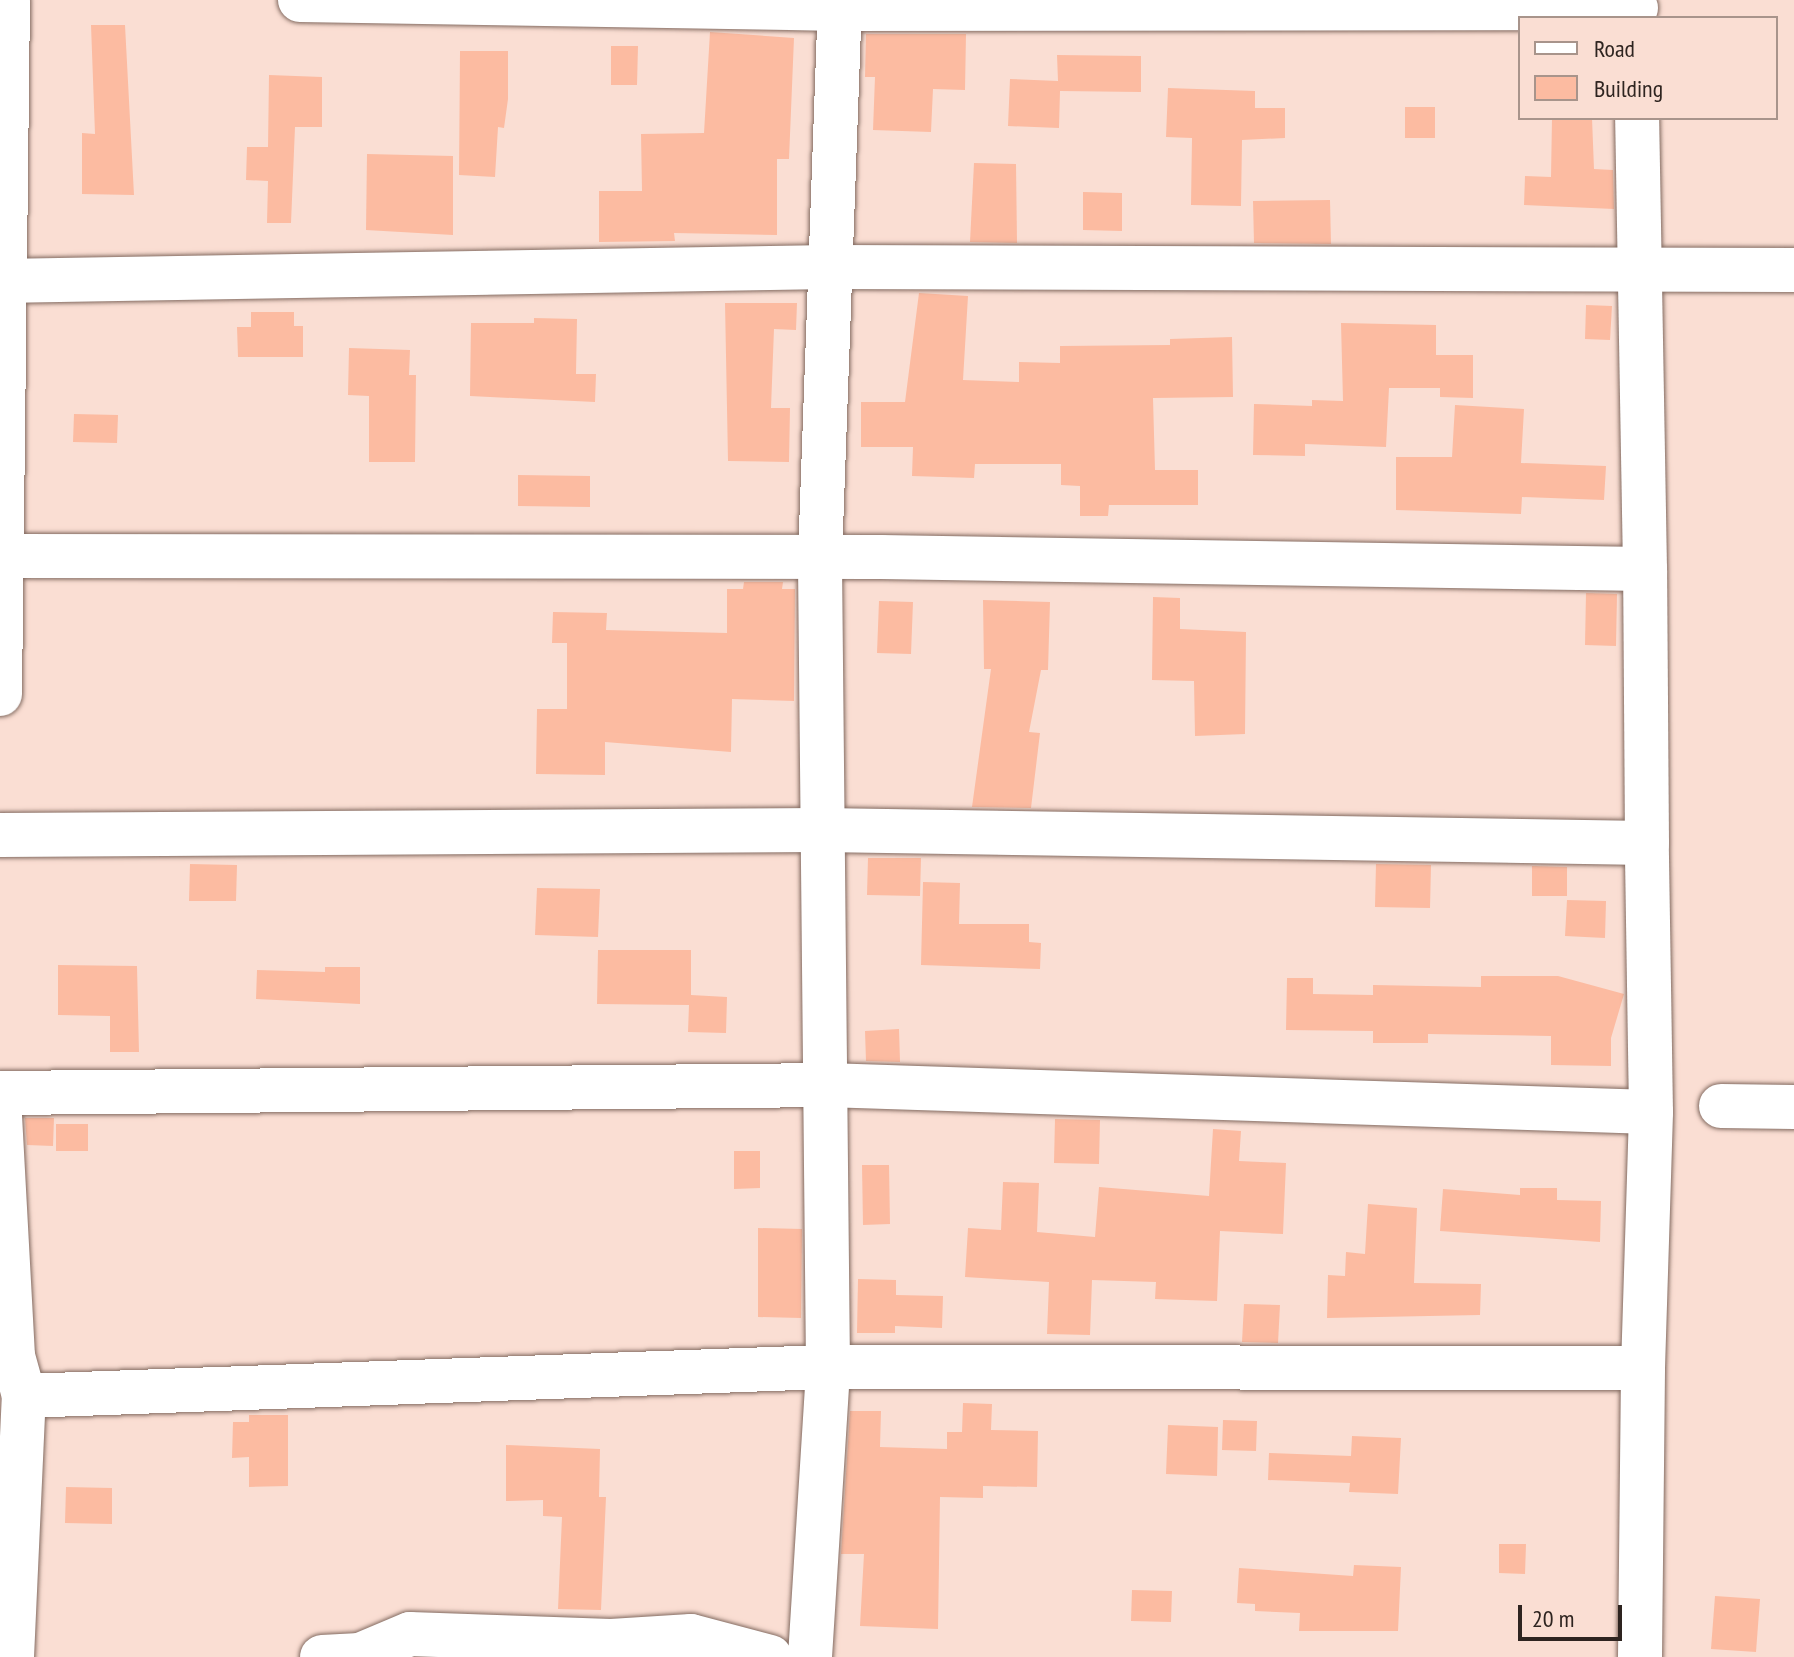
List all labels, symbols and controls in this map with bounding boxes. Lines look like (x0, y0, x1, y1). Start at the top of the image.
legend (1518, 16, 1778, 120)
text: Road (1594, 33, 1635, 64)
text: Building (1594, 73, 1663, 104)
scale bar (1522, 1589, 1626, 1639)
text: 20 m (1532, 1603, 1574, 1634)

